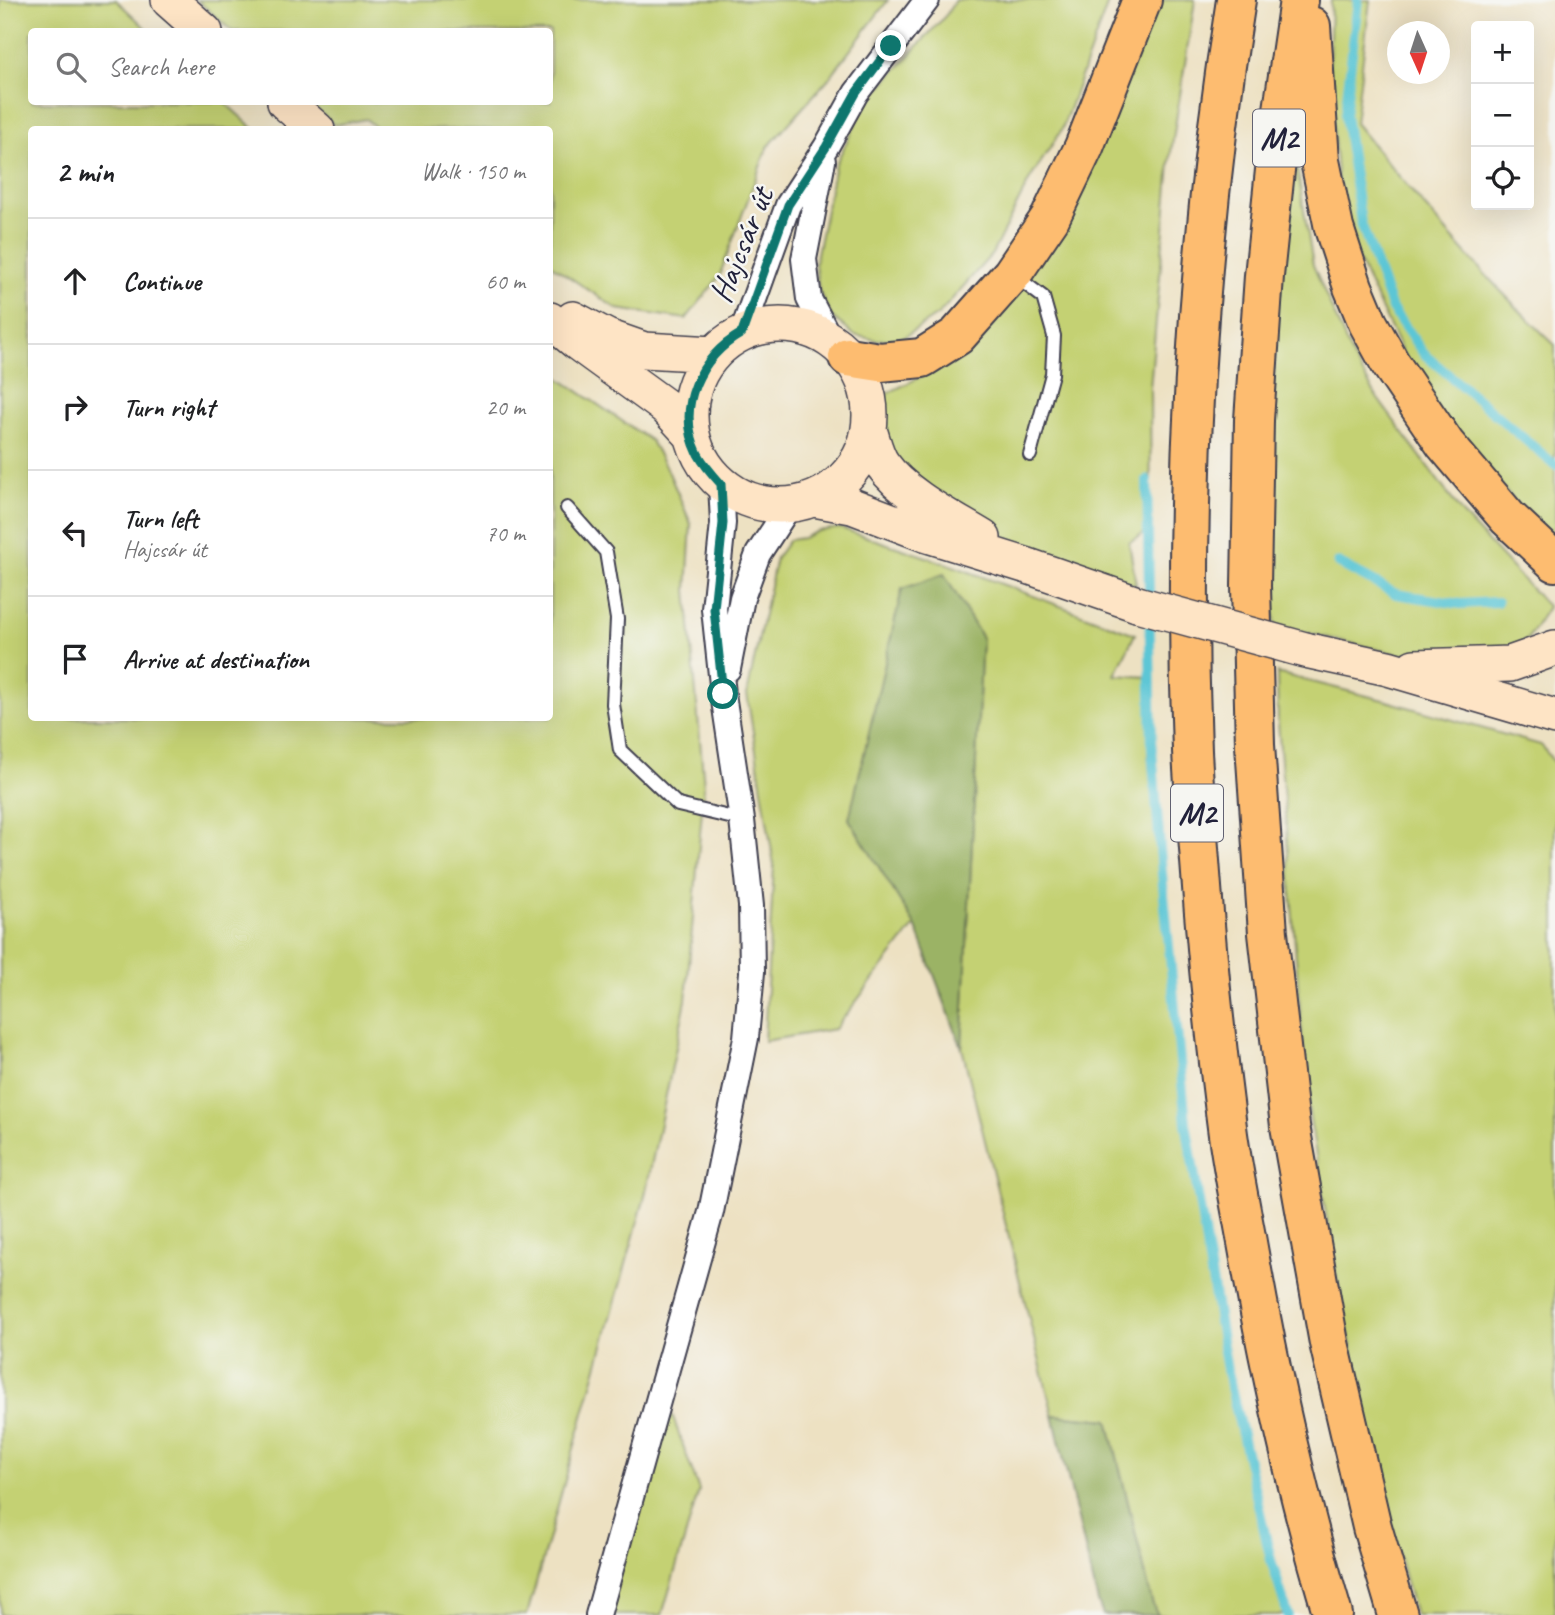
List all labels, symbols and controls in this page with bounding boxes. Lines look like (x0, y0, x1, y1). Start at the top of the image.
north arrow (1387, 21, 1450, 84)
map controls (1471, 21, 1534, 210)
button: + (1471, 21, 1534, 84)
search box (28, 28, 553, 105)
route end (875, 30, 906, 61)
icon: search (52, 48, 90, 86)
text: Search here (108, 50, 214, 83)
button: − (1471, 84, 1534, 147)
road number: M2 (1253, 110, 1305, 166)
button: locate (1471, 147, 1534, 210)
text: 2 min (56, 153, 113, 191)
text: Walk · 150 m (421, 157, 525, 186)
street label: Hajcsár út (699, 179, 784, 308)
icon: ahead (56, 262, 94, 300)
text: Continue (123, 265, 201, 298)
text: 60 m (486, 267, 525, 296)
icon: right (56, 388, 94, 426)
text: Turn right (123, 391, 214, 424)
text: 20 m (486, 393, 525, 422)
text: Turn left (123, 502, 198, 535)
icon: left (56, 514, 94, 552)
text: 70 m (486, 519, 525, 548)
text: Hajcsár út (123, 535, 207, 564)
icon: arrive (56, 640, 94, 678)
text: Arrive at destination (123, 643, 309, 676)
route start (707, 678, 738, 709)
road number: M2 (1171, 784, 1223, 842)

